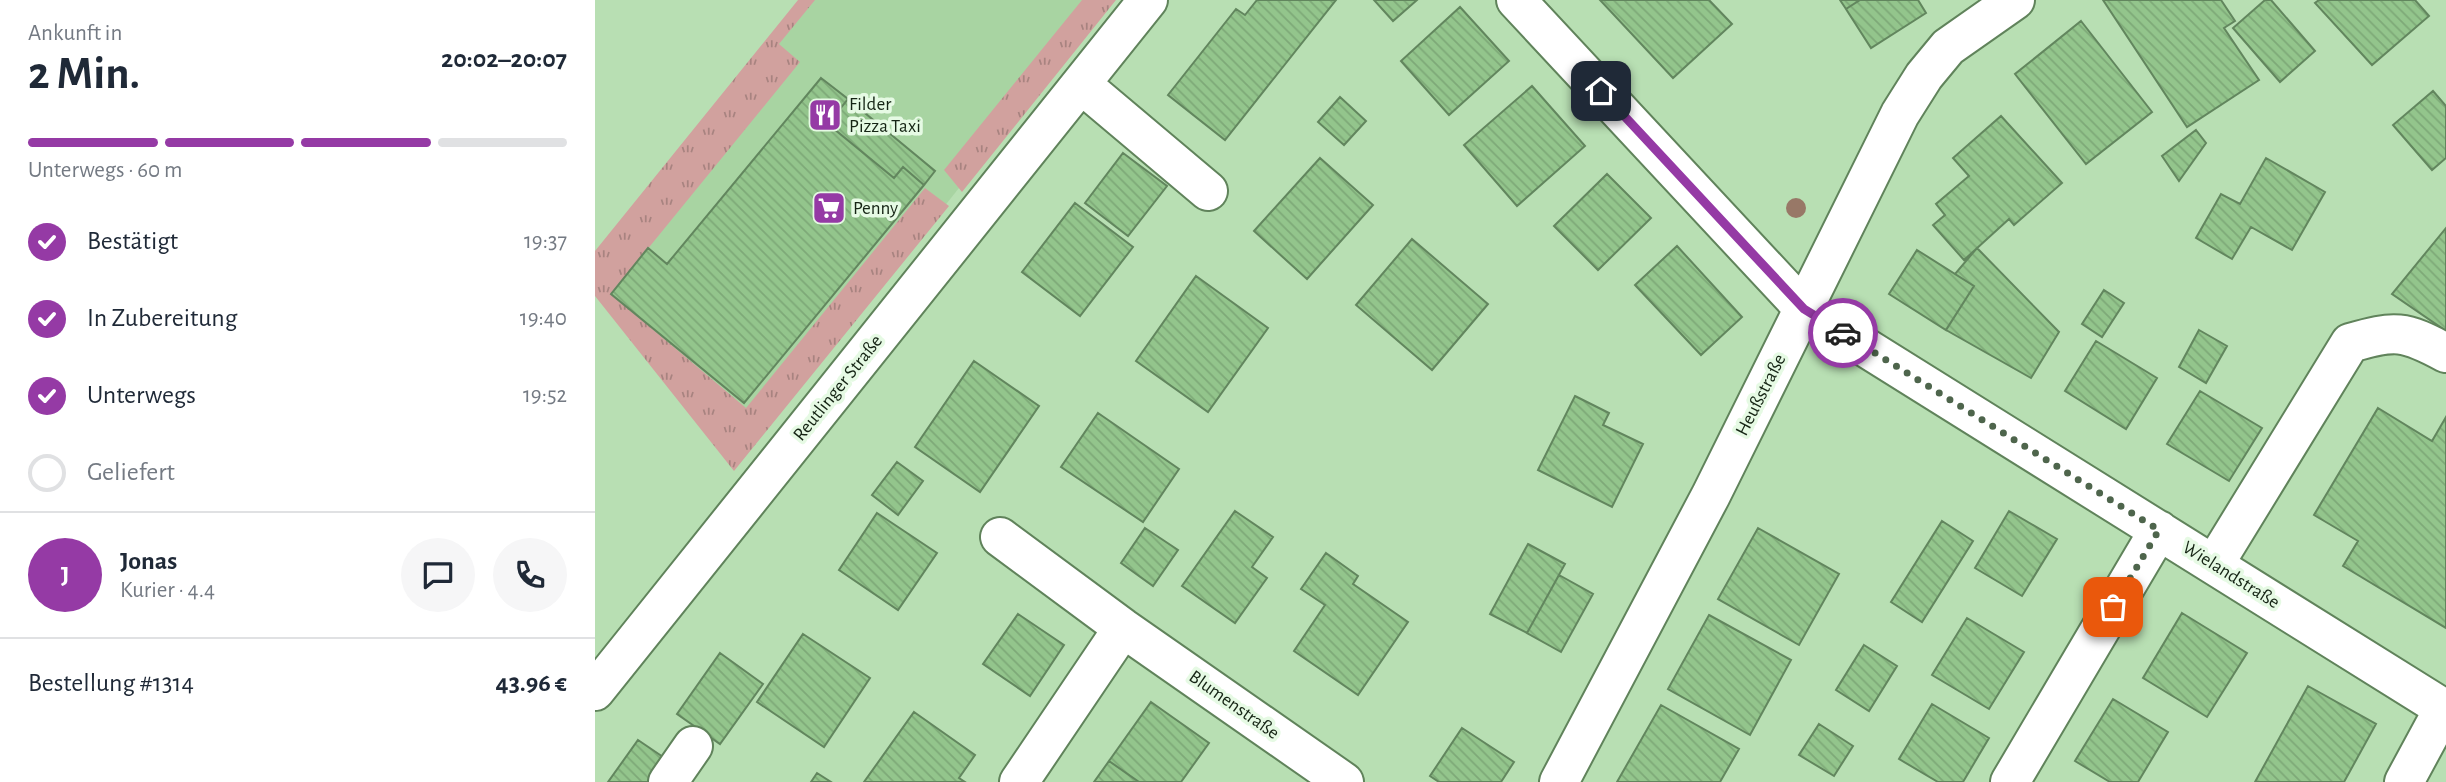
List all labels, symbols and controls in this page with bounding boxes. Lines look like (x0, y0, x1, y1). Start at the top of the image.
text: Ankunft in (28, 22, 122, 45)
text: 20:02–20:07 (441, 46, 567, 72)
text: 2 Min. (28, 51, 140, 97)
pin (1571, 61, 1631, 121)
icon: home (1582, 72, 1620, 110)
place label: Filder Pizza Taxi (849, 95, 921, 136)
restaurant icon: Filder Pizza Taxi (806, 96, 844, 134)
text: Unterwegs · 60 m (28, 159, 182, 182)
supermarket icon: Penny (810, 189, 848, 227)
place label: Penny (853, 199, 898, 218)
icon: check (28, 223, 66, 261)
text: Bestätigt (87, 228, 178, 254)
text: 19:37 (524, 230, 567, 253)
courier (1808, 298, 1878, 368)
icon: check (28, 300, 66, 338)
text: In Zubereitung (87, 305, 237, 331)
text: 19:40 (520, 307, 567, 330)
icon: car (1824, 314, 1862, 352)
street label: Reutlinger Straße (790, 332, 886, 444)
street label: Heußstraße (1732, 351, 1790, 439)
icon: check (28, 377, 66, 415)
text: Unterwegs (87, 382, 196, 408)
text: 19:52 (523, 384, 567, 407)
text: Geliefert (87, 459, 175, 485)
button: chat (401, 538, 475, 612)
button: phone (493, 538, 567, 612)
street label: Wielandstraße (2179, 538, 2283, 612)
text: Jonas (120, 548, 177, 574)
text: J (61, 562, 69, 588)
pin (2083, 577, 2143, 637)
text: Kurier · 4.4 (120, 579, 215, 602)
icon: bag (2094, 588, 2132, 626)
street label: Blumenstraße (1185, 667, 1283, 743)
text: Bestellung #1314 (28, 670, 194, 696)
text: 43.96 € (496, 670, 567, 696)

